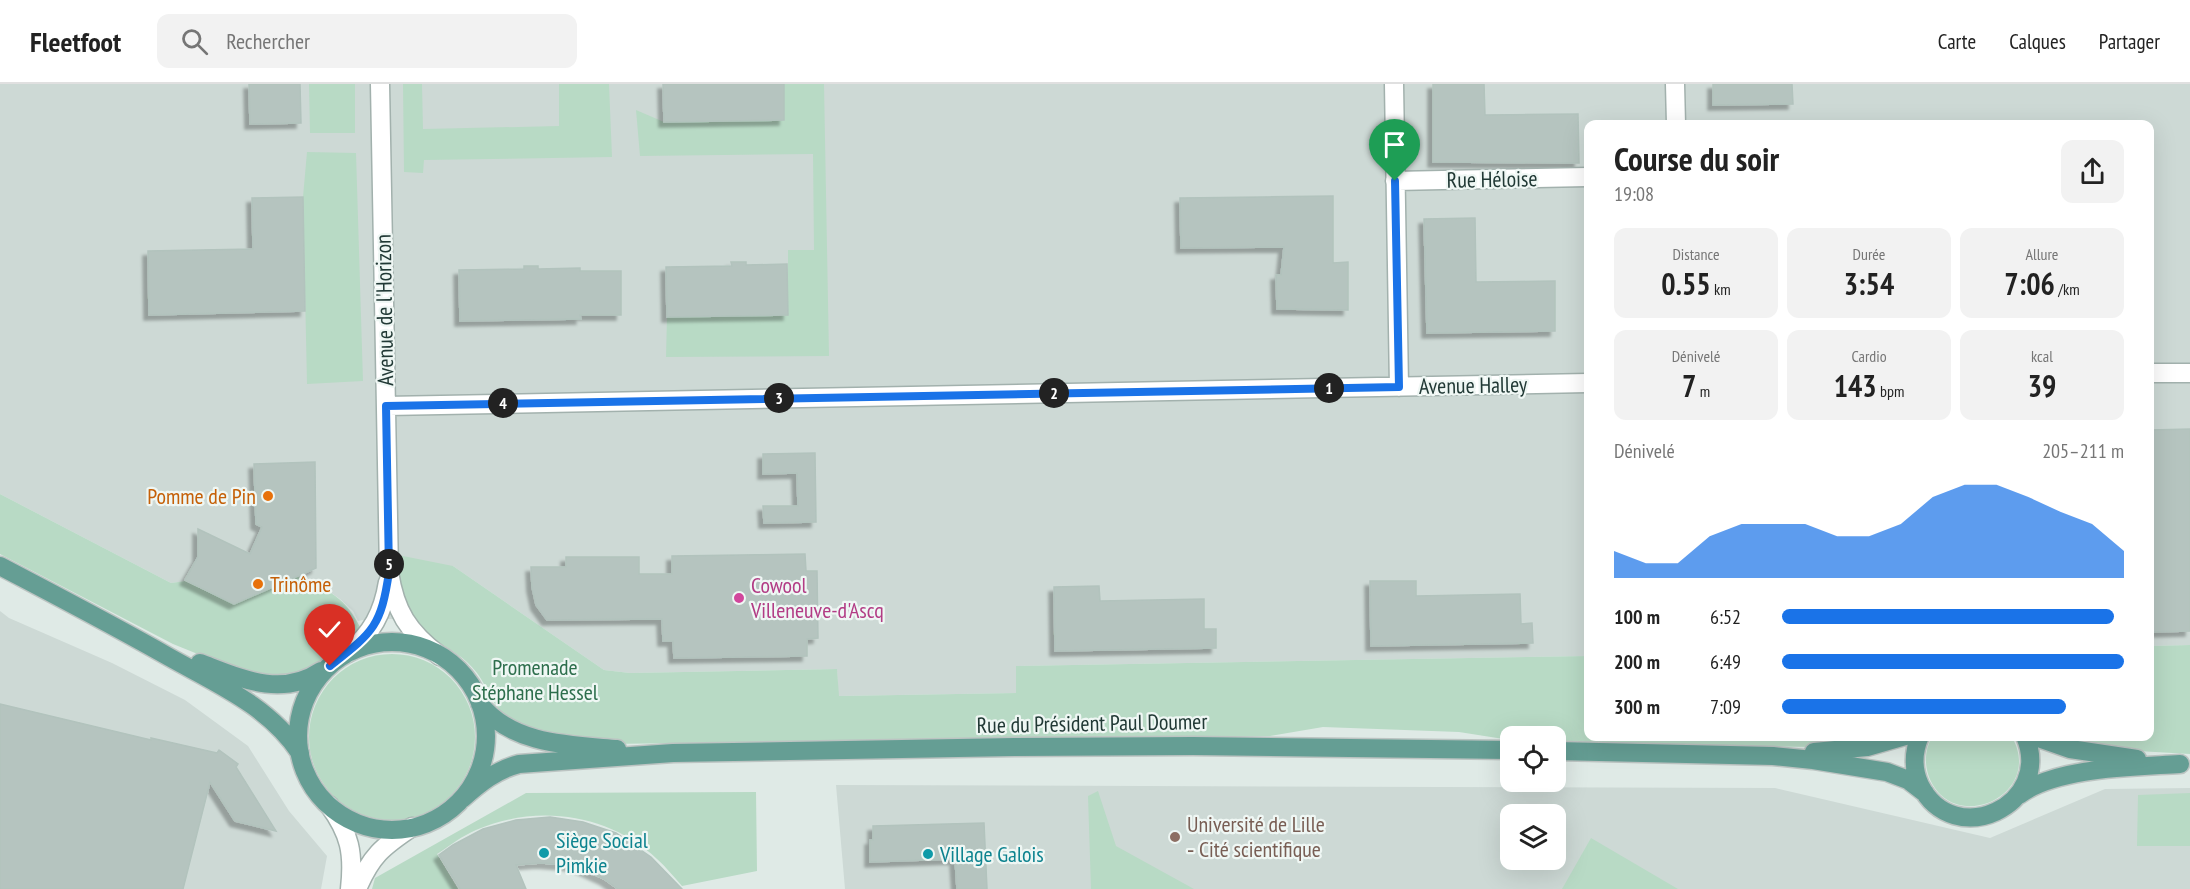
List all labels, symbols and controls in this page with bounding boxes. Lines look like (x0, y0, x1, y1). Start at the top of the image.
search box (157, 14, 577, 68)
text: Fleetfoot (30, 23, 121, 60)
icon: search (178, 25, 211, 58)
text: Rechercher (226, 27, 310, 55)
text: Carte (1938, 28, 1976, 55)
text: Calques (2009, 28, 2066, 55)
text: Partager (2099, 28, 2160, 55)
pin (1369, 119, 1420, 181)
icon: arrive (1378, 128, 1411, 161)
text: Course du soir (1614, 137, 1779, 180)
button: share (2061, 140, 2124, 203)
street label: Rue Héloise (1446, 164, 1538, 194)
text: 19:08 (1614, 181, 1654, 207)
street label: Avenue de l'Horizon (369, 234, 399, 386)
text: Distance (1672, 244, 1720, 264)
text: Durée (1853, 244, 1885, 264)
text: Allure (2026, 244, 2058, 264)
text: 0.55 (1661, 264, 1711, 303)
text: 3:54 (1844, 264, 1894, 303)
text: 7:06 (2004, 264, 2055, 303)
text: km (1711, 279, 1731, 299)
text: /km (2055, 279, 2080, 299)
text: Dénivelé (1672, 346, 1720, 366)
text: Cardio (1851, 346, 1887, 366)
text: kcal (2031, 346, 2053, 366)
text: 7 (1682, 366, 1696, 405)
text: 143 (1834, 366, 1877, 405)
text: 39 (2028, 366, 2056, 405)
street label: Avenue Halley (1419, 370, 1528, 400)
pin: 1 (1314, 373, 1344, 403)
pin: 2 (1039, 378, 1069, 408)
text: 1 (1325, 378, 1333, 398)
text: m (1696, 381, 1710, 401)
text: bpm (1877, 381, 1904, 401)
pin: 3 (764, 383, 794, 413)
text: 2 (1050, 383, 1058, 403)
pin: 4 (488, 388, 518, 418)
text: 3 (775, 388, 783, 408)
text: 4 (499, 393, 507, 413)
text: Dénivelé (1614, 438, 1675, 464)
text: 205–211 m (2042, 438, 2124, 464)
place label: Pomme de Pin (147, 482, 256, 510)
marker: Pomme de Pin (261, 489, 275, 503)
pin: 5 (374, 549, 404, 579)
text: 5 (385, 554, 393, 574)
place label: Trinôme (270, 570, 331, 598)
place label: Cowool Villeneuve-d'Ascq (750, 571, 884, 624)
marker: Trinôme (251, 577, 265, 591)
marker: Cowool Villeneuve-d'Ascq (732, 591, 746, 605)
pin (304, 604, 355, 666)
text: 100 m (1614, 604, 1660, 630)
text: 6:52 (1710, 604, 1741, 630)
icon: check (313, 613, 346, 646)
text: 200 m (1614, 649, 1660, 675)
text: 6:49 (1710, 649, 1741, 675)
park label: Promenade Stéphane Hessel (472, 653, 599, 706)
text: 300 m (1614, 694, 1660, 720)
text: 7:09 (1710, 694, 1741, 720)
street label: Rue du Président Paul Doumer (976, 707, 1208, 739)
map controls (1500, 726, 1566, 870)
button: locate (1500, 726, 1566, 792)
button: layers (1500, 804, 1566, 870)
place label: Université de Lille ‐ Cité scientifique (1187, 810, 1325, 863)
place label: Siège Social Pimkie (556, 826, 649, 879)
marker: Université de Lille ‐ Cité scientifique (1168, 830, 1182, 844)
place label: Village Galois (939, 840, 1044, 868)
marker: Siège Social Pimkie (537, 846, 551, 860)
marker: Village Galois (921, 847, 935, 861)

